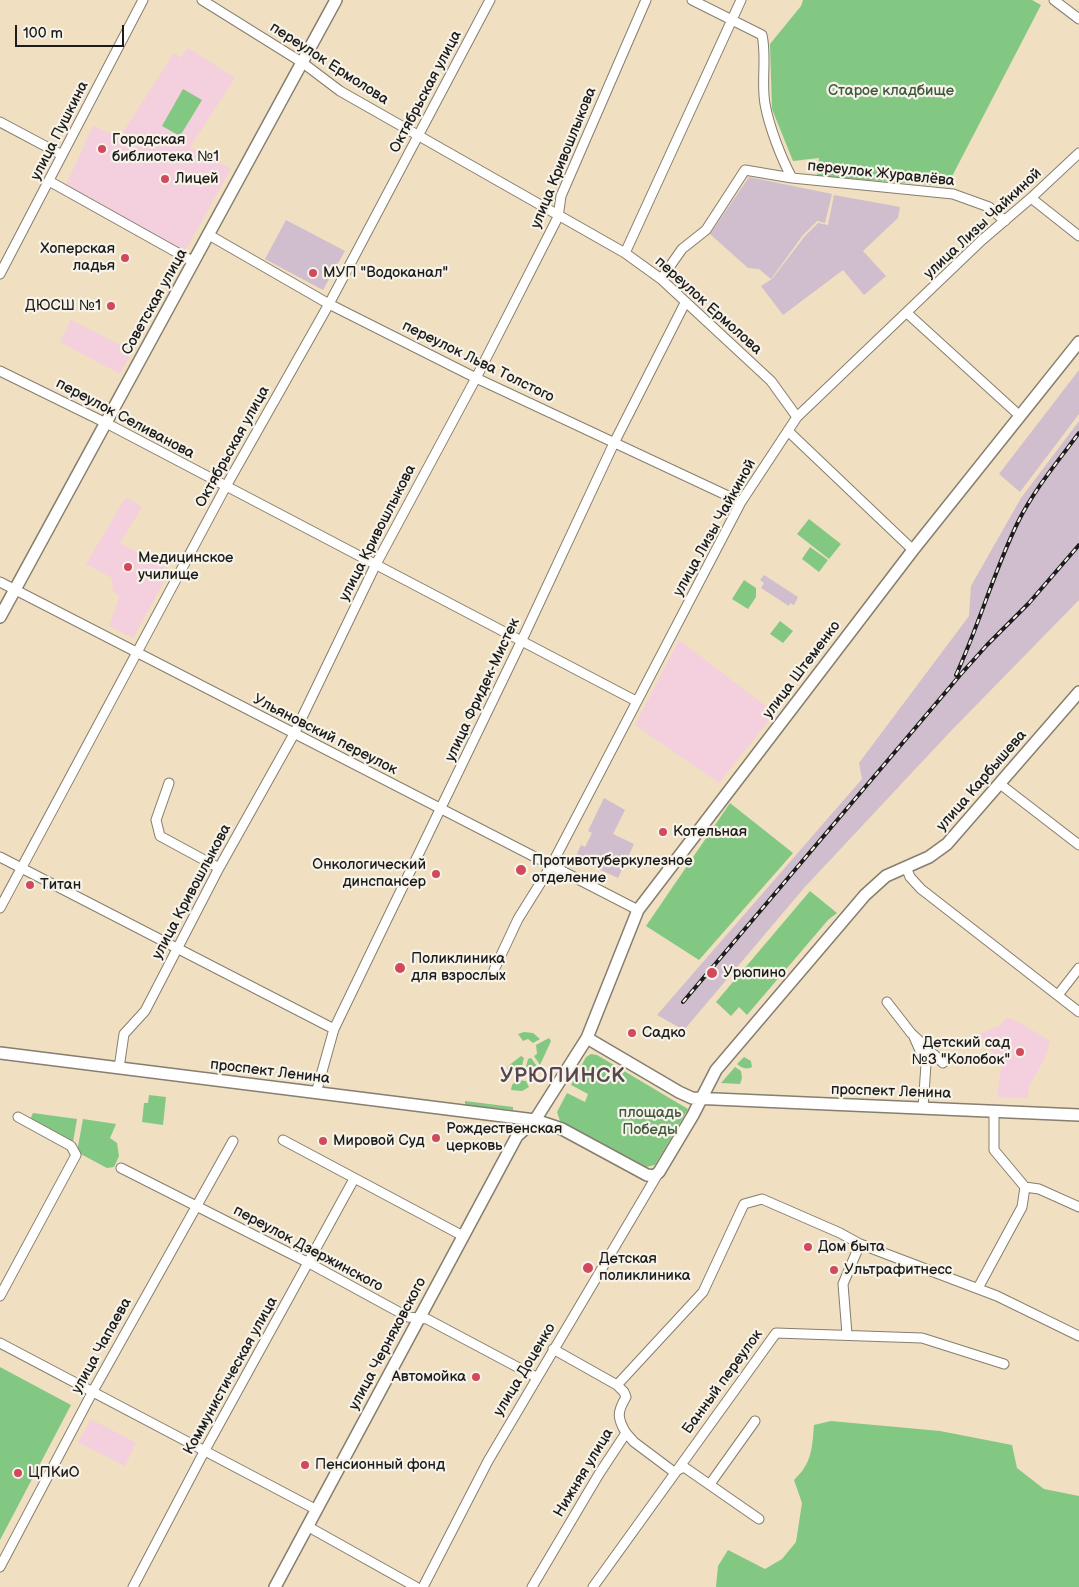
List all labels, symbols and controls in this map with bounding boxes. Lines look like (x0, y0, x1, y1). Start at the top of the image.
scale bar (18, 15, 126, 47)
street label: переулок Ермолова (266, 19, 392, 109)
text: 100 m (23, 24, 63, 43)
street label: Октябрьская улица (386, 28, 466, 156)
street label: улица Пушкина (27, 78, 93, 184)
park label: Старое кладбище (828, 82, 954, 100)
street label: улица Кривошлыкова (527, 85, 601, 231)
place label: Городская библиотека №1 (112, 131, 219, 166)
marker: Городская библиотека №1 (96, 143, 108, 155)
street label: переулок Журавлёва (807, 157, 955, 191)
street label: улица Лизы Чайкиной (920, 165, 1046, 283)
place label: Лицей (175, 170, 219, 188)
marker: Лицей (159, 173, 171, 185)
place label: Хоперская ладья (40, 240, 115, 275)
street label: Советская улица (118, 246, 192, 358)
marker: Хоперская ладья (119, 252, 131, 264)
street label: переулок Ермолова (651, 253, 765, 359)
place label: МУП "Водоканал" (323, 264, 448, 282)
marker: МУП "Водоканал" (307, 267, 319, 279)
place label: ДЮСШ №1 (25, 297, 101, 315)
marker: ДЮСШ №1 (105, 300, 117, 312)
street label: переулок Льва Толстого (399, 317, 557, 407)
street label: переулок Селиванова (53, 375, 197, 463)
street label: Октябрьская улица (192, 383, 274, 511)
street label: улица Лизы Чайкиной (670, 456, 760, 600)
street label: улица Кривошлыкова (336, 462, 420, 604)
place label: Медицинское училище (138, 549, 233, 584)
marker: Медицинское училище (122, 561, 134, 573)
street label: улица Фридек-Мистек (442, 615, 524, 765)
street label: улица Штеменко (759, 618, 845, 722)
street label: Ульяновский переулок (250, 691, 400, 779)
street label: улица Карбышева (933, 727, 1031, 835)
street label: улица Кривошлыкова (149, 821, 235, 963)
place label: Котельная (673, 823, 747, 841)
marker: Котельная (657, 826, 669, 838)
place label: Противотуберкулезное отделение (532, 852, 693, 887)
place label: Онкологический динспансер (312, 856, 426, 891)
marker: Противотуберкулезное отделение (514, 863, 528, 877)
marker: Онкологический динспансер (430, 868, 442, 880)
place label: Титан (40, 876, 81, 894)
marker: Титан (24, 879, 36, 891)
place label: Поликлиника для взрослых (411, 950, 506, 985)
marker: Поликлиника для взрослых (393, 961, 407, 975)
place label: Урюпино (723, 964, 786, 982)
marker: Урюпино (705, 966, 719, 980)
place label: Садко (642, 1024, 686, 1042)
marker: Садко (626, 1027, 638, 1039)
place label: Детский сад №3 "Колобок" (912, 1034, 1010, 1069)
marker: Детский сад №3 "Колобок" (1014, 1046, 1026, 1058)
street label: проспект Ленина (209, 1056, 331, 1088)
district label: УРЮПИНСК (499, 1065, 627, 1089)
street label: проспект Ленина (830, 1081, 952, 1103)
park label: площадь Победы (619, 1104, 681, 1139)
place label: Рождественская церковь (446, 1120, 562, 1155)
place label: Мировой Суд (333, 1132, 425, 1150)
marker: Рождественская церковь (430, 1132, 442, 1144)
marker: Мировой Суд (317, 1135, 329, 1147)
street label: переулок Дзержинского (230, 1202, 386, 1296)
place label: Дом быта (818, 1238, 885, 1256)
marker: Дом быта (802, 1241, 814, 1253)
place label: Детская поликлиника (599, 1250, 691, 1285)
marker: Детская поликлиника (581, 1261, 595, 1275)
place label: Ультрафитнесс (844, 1261, 952, 1279)
marker: Ультрафитнесс (828, 1264, 840, 1276)
street label: улица Черняховского (345, 1275, 431, 1413)
street label: Коммунистическая улица (180, 1294, 282, 1458)
street label: улица Чапаева (68, 1295, 136, 1397)
street label: улица Доценко (490, 1320, 560, 1420)
street label: Банный переулок (679, 1326, 767, 1438)
place label: Автомойка (392, 1368, 466, 1386)
marker: Автомойка (470, 1371, 482, 1383)
street label: Нижняя улица (550, 1425, 618, 1521)
place label: Пенсионный фонд (315, 1456, 445, 1474)
marker: Пенсионный фонд (299, 1459, 311, 1471)
place label: ЦПКиО (28, 1464, 80, 1482)
marker: ЦПКиО (12, 1467, 24, 1479)

